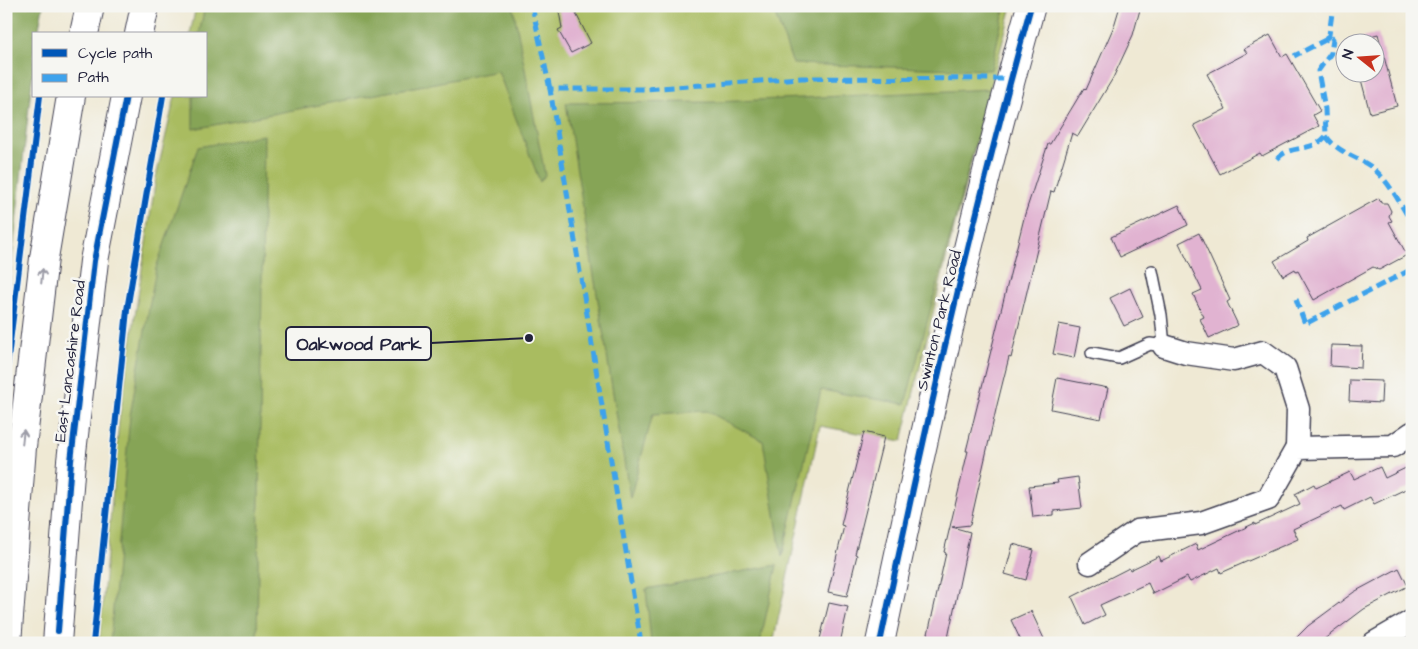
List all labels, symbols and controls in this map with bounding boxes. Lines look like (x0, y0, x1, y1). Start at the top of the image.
legend (32, 32, 208, 98)
north arrow (1336, 32, 1386, 82)
text: Cycle path (78, 43, 153, 65)
text: N (1338, 47, 1359, 62)
text: Path (78, 67, 109, 88)
street label: Swinton Park Road (911, 248, 967, 393)
one-way arrow (37, 268, 47, 284)
street label: East Lancashire Road (49, 279, 91, 443)
callout: Oakwood Park (286, 327, 431, 360)
text: Oakwood Park (296, 332, 423, 357)
one-way arrow (18, 429, 28, 445)

